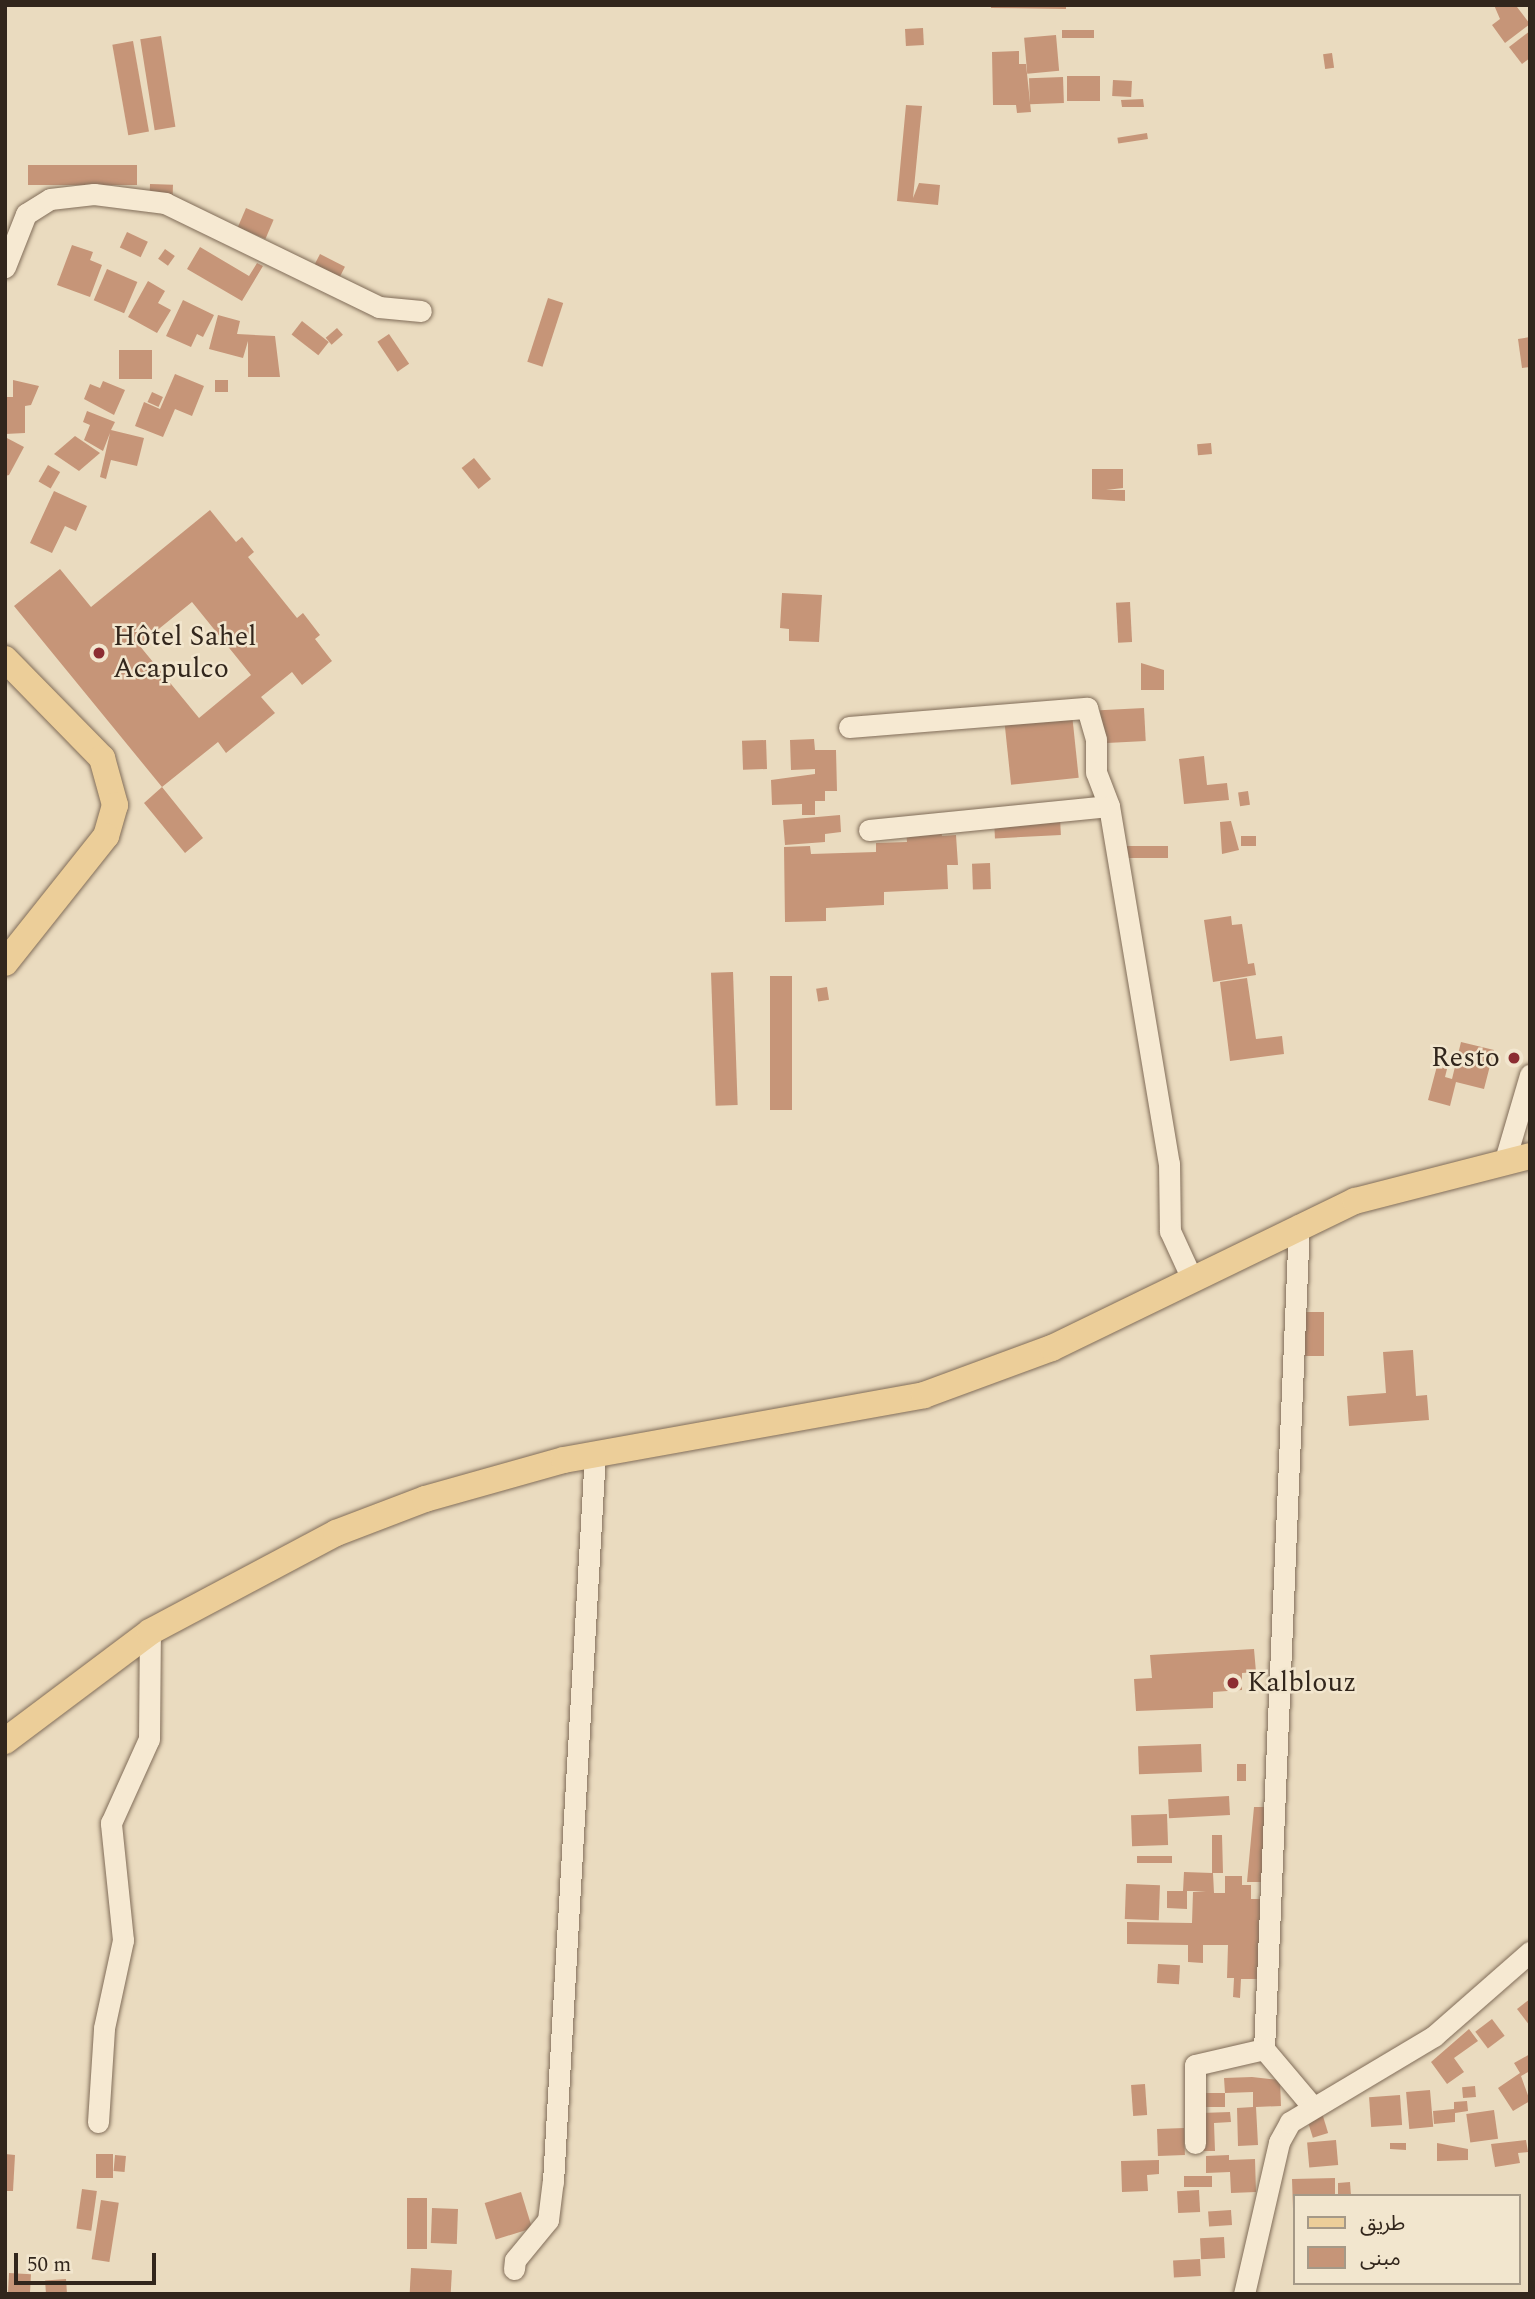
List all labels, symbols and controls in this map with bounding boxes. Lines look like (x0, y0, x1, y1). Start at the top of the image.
place label: Hôtel Sahel Acapulco (113, 620, 257, 686)
marker: Hôtel Sahel Acapulco (91, 645, 107, 661)
place label: Resto (1431, 1041, 1500, 1075)
marker: Resto (1506, 1050, 1522, 1066)
place label: Kalblouz (1247, 1666, 1357, 1700)
marker: Kalblouz (1225, 1675, 1241, 1691)
legend (1294, 2194, 1521, 2285)
text: طريق (1360, 2208, 1405, 2240)
scale bar (18, 2240, 159, 2284)
text: مبنى (1360, 2243, 1401, 2275)
text: 50 m (27, 2249, 71, 2281)

